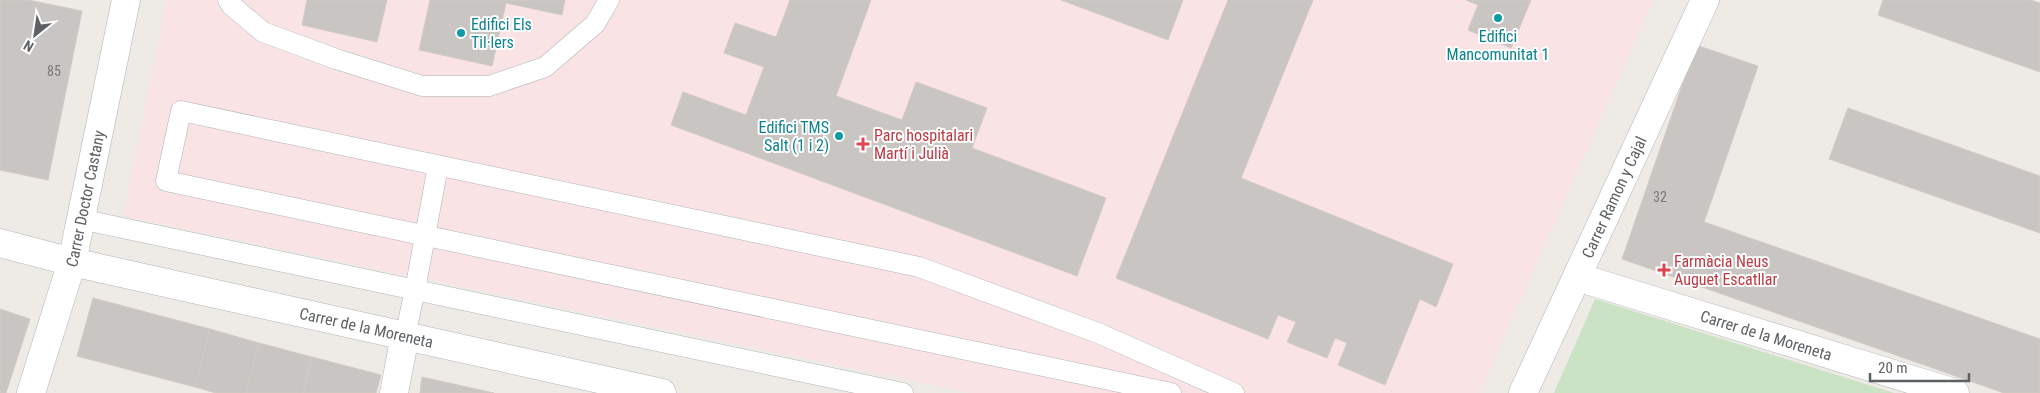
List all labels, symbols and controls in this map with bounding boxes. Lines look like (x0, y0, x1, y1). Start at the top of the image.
north arrow (10, 10, 60, 60)
marker: Edifici Mancomunitat 1 (1492, 12, 1504, 24)
place label: Edifici Els Til·lers (471, 15, 532, 52)
marker: Edifici Els Til·lers (455, 27, 467, 39)
place label: Edifici Mancomunitat 1 (1447, 27, 1549, 64)
text: N (21, 37, 36, 55)
house number: 85 (47, 63, 61, 79)
place label: Edifici TMS Salt (1 i 2) (759, 118, 829, 155)
place label: Parc hospitalari Martí i Julià (874, 126, 973, 163)
street label: Carrer Doctor Castany (62, 128, 109, 270)
marker: Edifici TMS Salt (1 i 2) (833, 130, 845, 142)
street label: Carrer Ramon y Cajal (1578, 133, 1651, 261)
marker: Parc hospitalari Martí i Julià (856, 137, 870, 151)
house number: 32 (1653, 189, 1667, 205)
place label: Farmàcia Neus Auguet Escatllar (1674, 252, 1777, 289)
marker: Farmàcia Neus Auguet Escatllar (1658, 264, 1670, 276)
street label: Carrer de la Moreneta (298, 304, 435, 352)
street label: Carrer de la Moreneta (1698, 306, 1834, 365)
scale bar (1870, 350, 1969, 382)
text: 20 m (1878, 359, 1908, 377)

